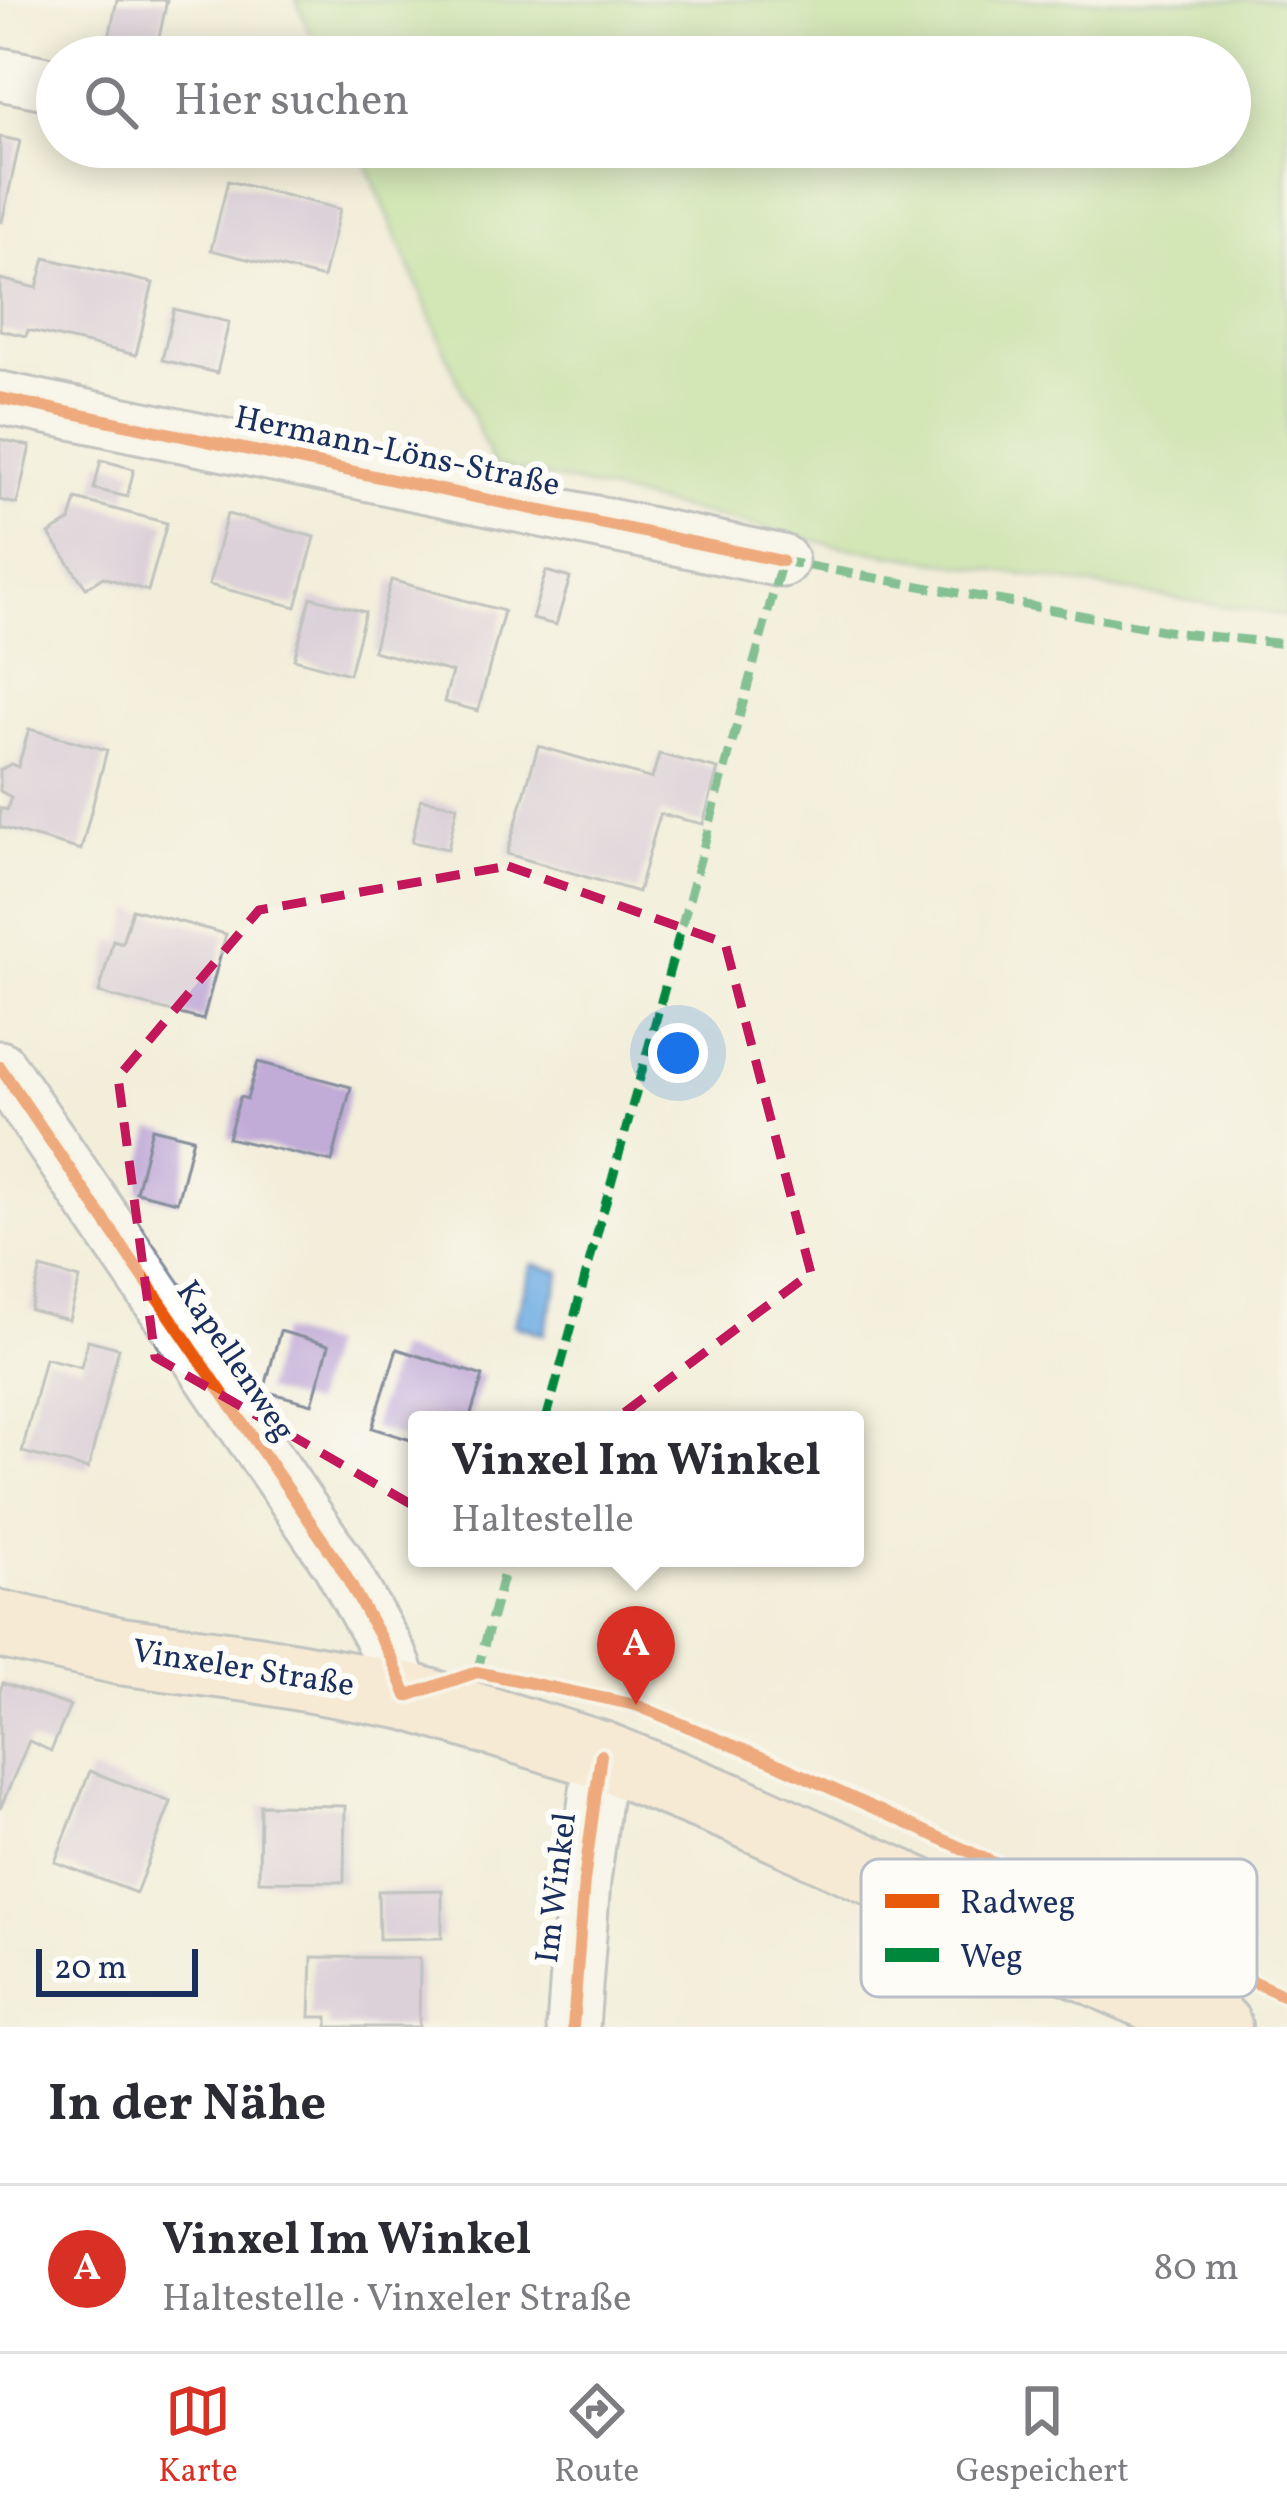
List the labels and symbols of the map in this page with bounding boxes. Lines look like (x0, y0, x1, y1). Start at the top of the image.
street label: Hermann-Löns-Straße (230, 396, 564, 510)
your location (648, 1023, 708, 1083)
street label: Kapellenweg (163, 1273, 305, 1451)
pin: A (597, 1606, 675, 1705)
street label: Vinxeler Straße (129, 1630, 357, 1710)
street label: Im Winkel (526, 1810, 590, 1966)
legend (861, 1859, 1257, 1997)
text: Radweg (960, 1882, 1075, 1928)
text: Weg (960, 1936, 1023, 1982)
scale bar (36, 1943, 198, 1996)

